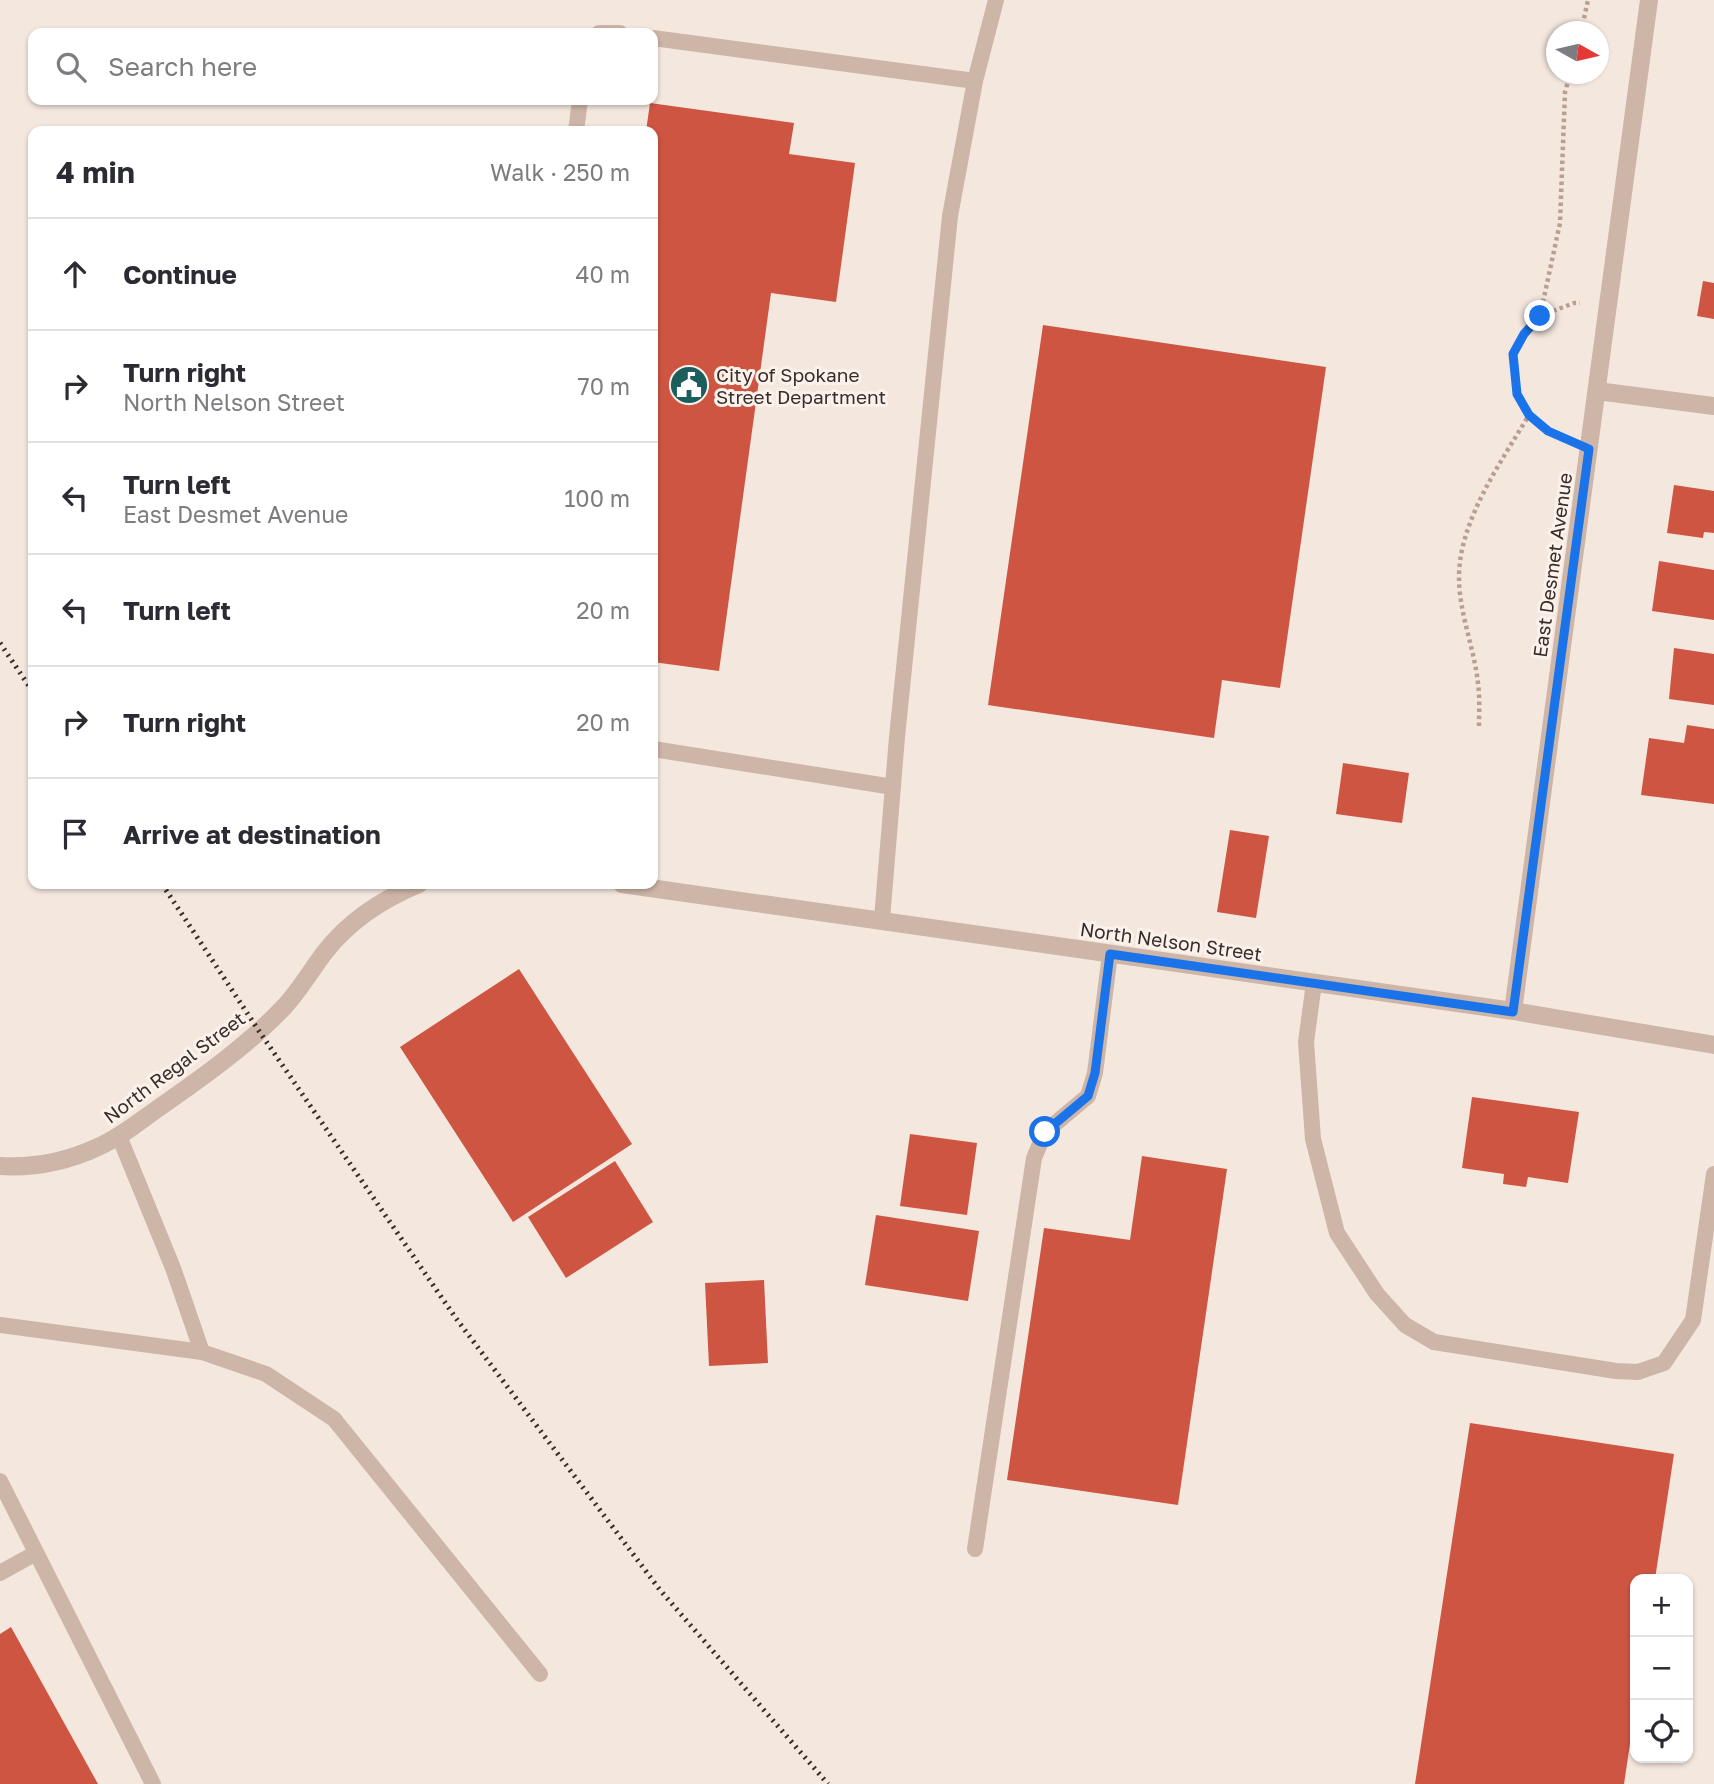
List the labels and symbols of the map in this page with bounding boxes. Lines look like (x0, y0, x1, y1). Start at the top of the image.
north arrow (1546, 21, 1609, 84)
route end (1524, 300, 1555, 331)
place label: City of Spokane Street Department (716, 363, 886, 408)
public building icon: City of Spokane Street Department (668, 364, 710, 406)
street label: East Desmet Avenue (1528, 471, 1576, 659)
street label: North Nelson Street (1079, 917, 1263, 965)
street label: North Regal Street (99, 1006, 249, 1128)
route start (1029, 1116, 1060, 1147)

